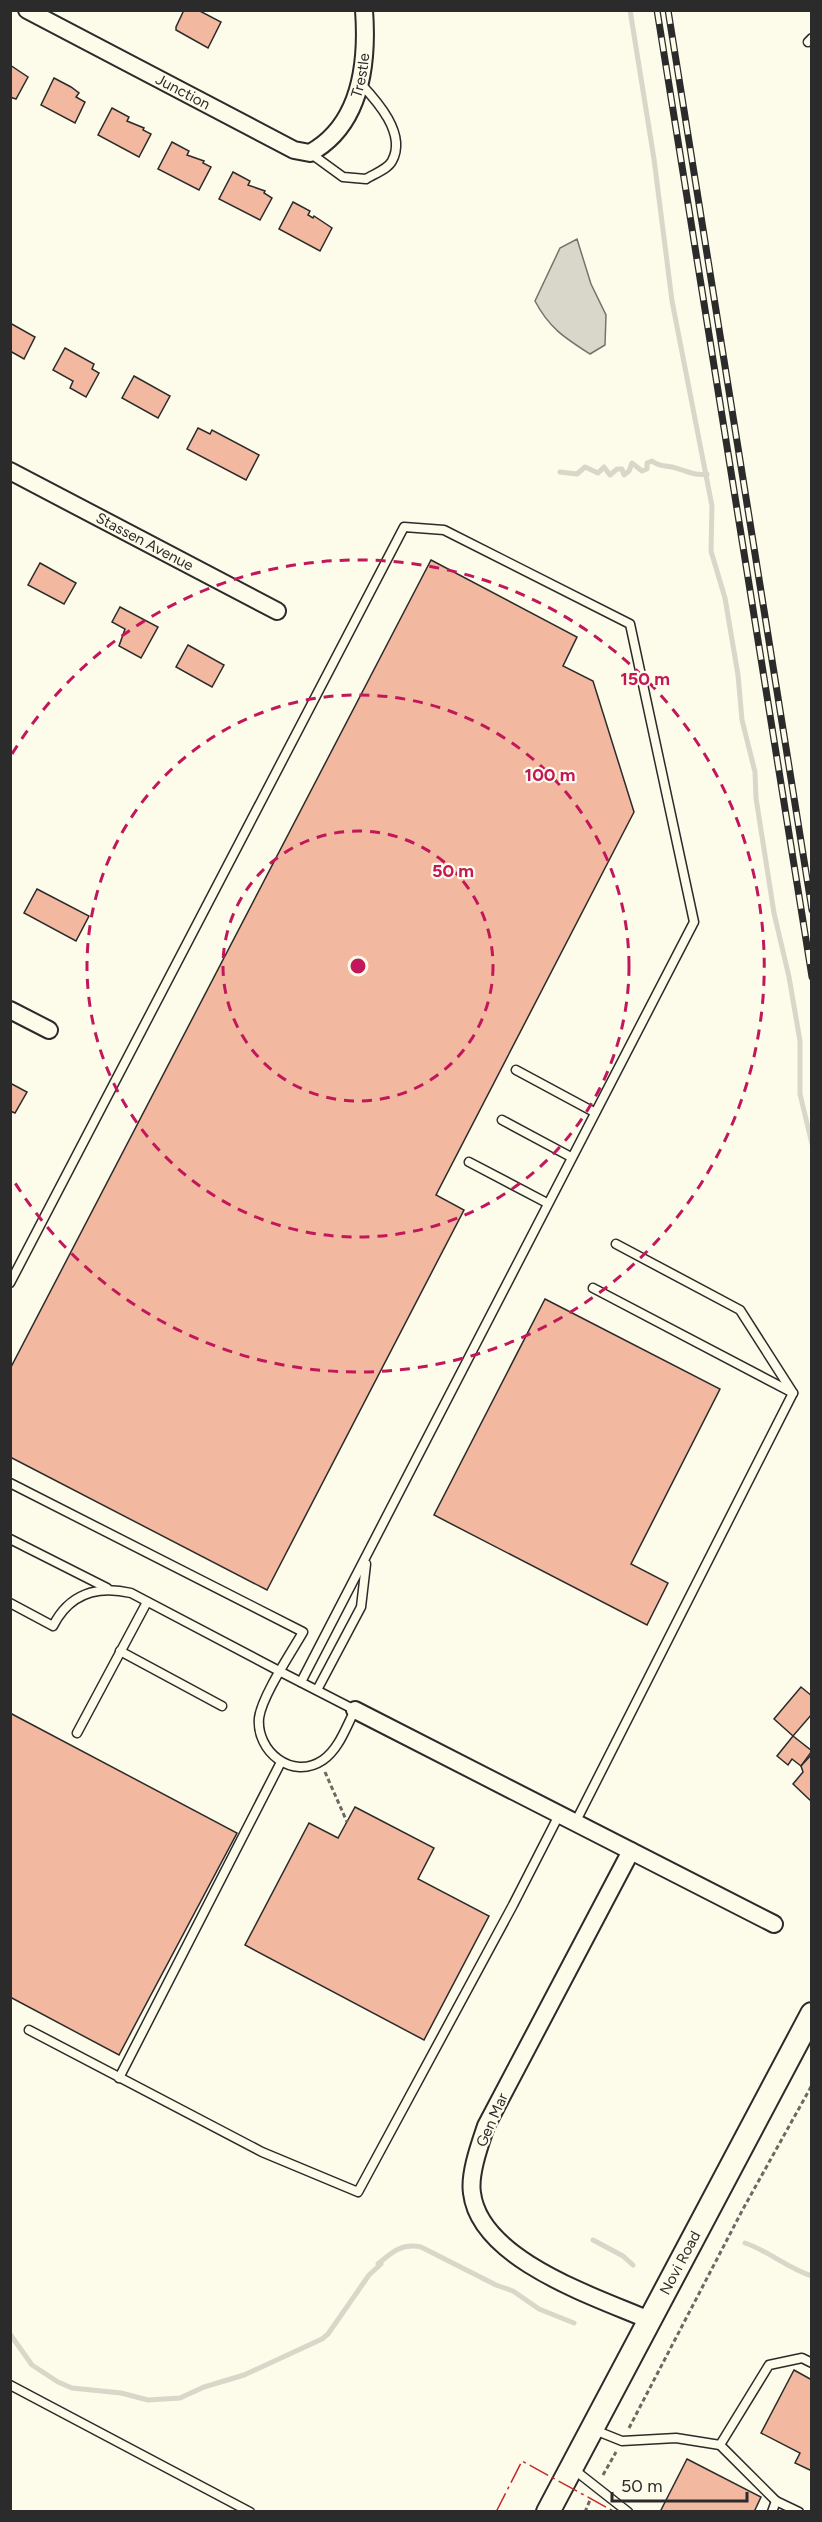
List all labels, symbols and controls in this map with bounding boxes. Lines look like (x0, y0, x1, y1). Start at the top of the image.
street label: Trestle (347, 52, 373, 100)
street label: Junction (153, 70, 213, 113)
street label: Stassen Avenue (93, 509, 196, 575)
text: 150 m (620, 668, 670, 690)
text: 100 m (525, 764, 575, 786)
text: 50 m (432, 860, 474, 882)
centre of rings (348, 956, 368, 976)
street label: Gen Mar (472, 2090, 512, 2150)
street label: Novi Road (656, 2228, 704, 2298)
scale bar (612, 2465, 747, 2503)
text: 50 m (621, 2475, 663, 2497)

